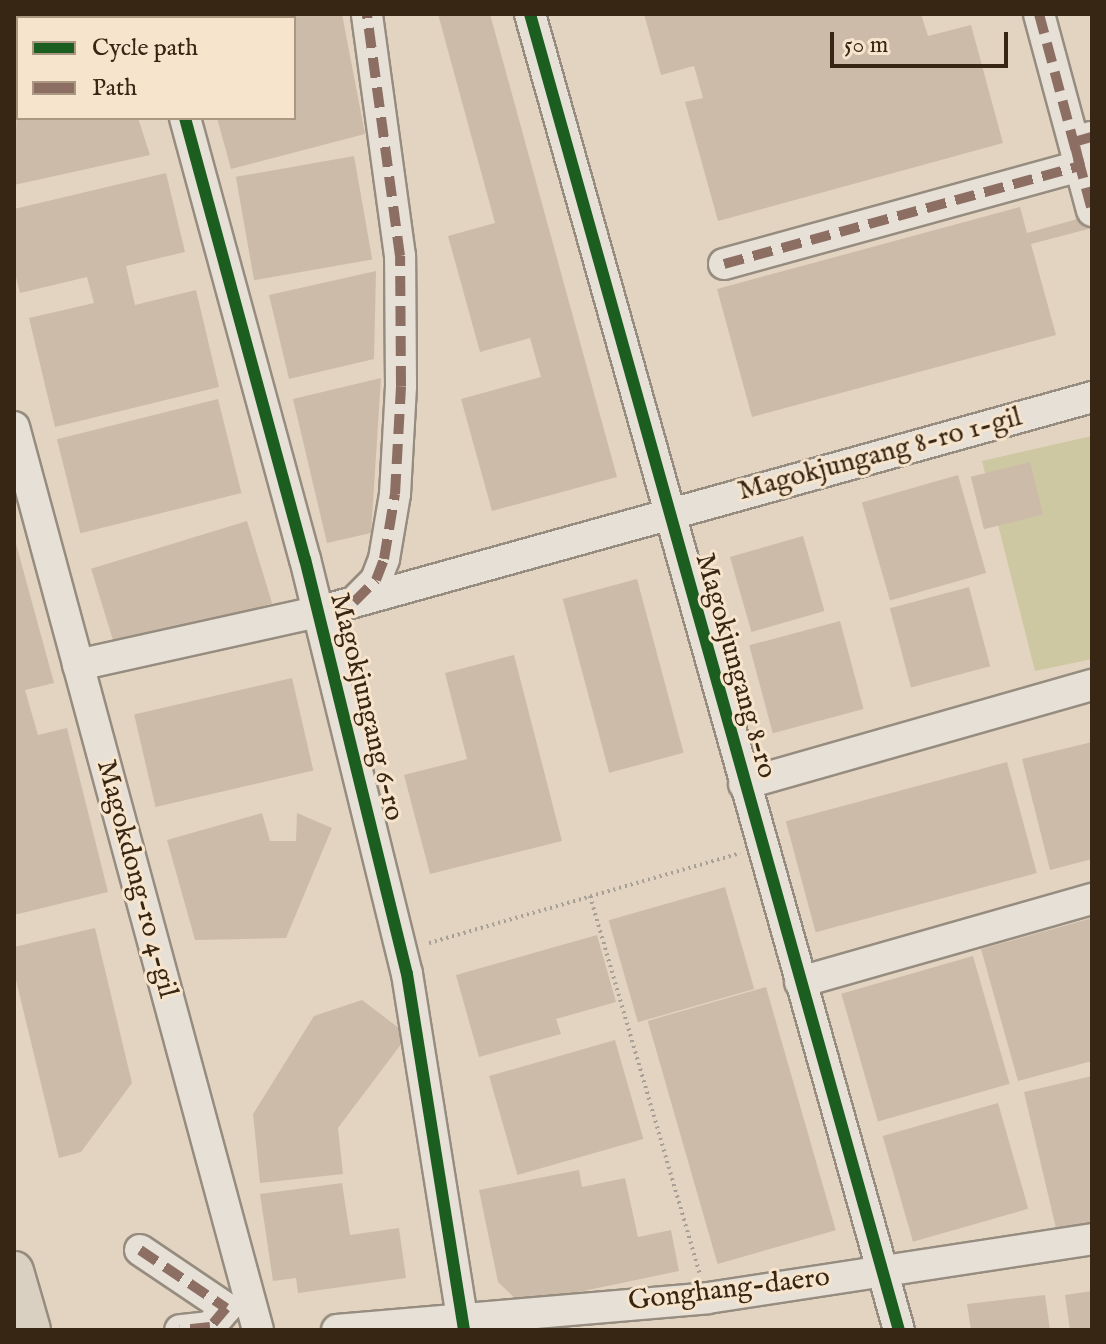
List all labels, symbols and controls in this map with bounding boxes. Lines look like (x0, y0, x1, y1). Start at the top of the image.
legend (16, 16, 296, 120)
scale bar (834, 16, 1012, 66)
text: 50 m (844, 30, 888, 61)
text: Cycle path (92, 33, 198, 64)
text: Path (92, 73, 137, 104)
street label: Magokjungang 8-ro 1-gil (734, 401, 1026, 509)
street label: Magokjungang 8-ro (687, 550, 783, 782)
street label: Magokjungang 6-ro (321, 590, 411, 824)
street label: Magokdong-ro 4-gil (88, 756, 184, 1002)
street label: Gonghang-daero (626, 1261, 832, 1319)

